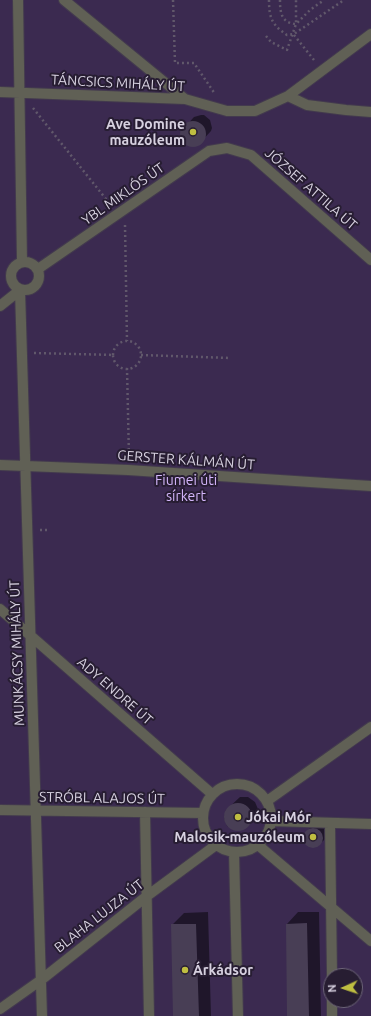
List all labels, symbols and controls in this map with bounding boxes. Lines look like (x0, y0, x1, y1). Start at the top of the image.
street label: TÁNCSICS MIHÁLY ÚT (51, 71, 185, 95)
place label: Ave Domine mauzóleum (106, 116, 185, 148)
marker: Ave Domine mauzóleum (188, 127, 198, 137)
street label: JÓZSEF ATTILA ÚT (262, 144, 360, 234)
street label: YBL MIKLÓS ÚT (78, 159, 168, 229)
street label: GERSTER KÁLMÁN ÚT (117, 447, 255, 473)
park label: Fiumei úti sírkert (155, 472, 217, 504)
street label: MUNKÁCSY MIHÁLY ÚT (6, 580, 28, 726)
street label: ADY ENDRE ÚT (74, 654, 156, 728)
street label: STRÓBL ALAJOS ÚT (39, 789, 165, 807)
place label: Jókai Mór (246, 809, 311, 825)
marker: Jókai Mór (233, 812, 243, 822)
place label: Malosik-mauzóleum (174, 829, 305, 845)
marker: Malosik-mauzóleum (308, 832, 318, 842)
street label: BLAHA LUJZA ÚT (51, 876, 147, 956)
place label: Árkádsor (193, 962, 253, 978)
marker: Árkádsor (180, 965, 190, 975)
north arrow (323, 968, 363, 1008)
text: N (326, 984, 338, 993)

